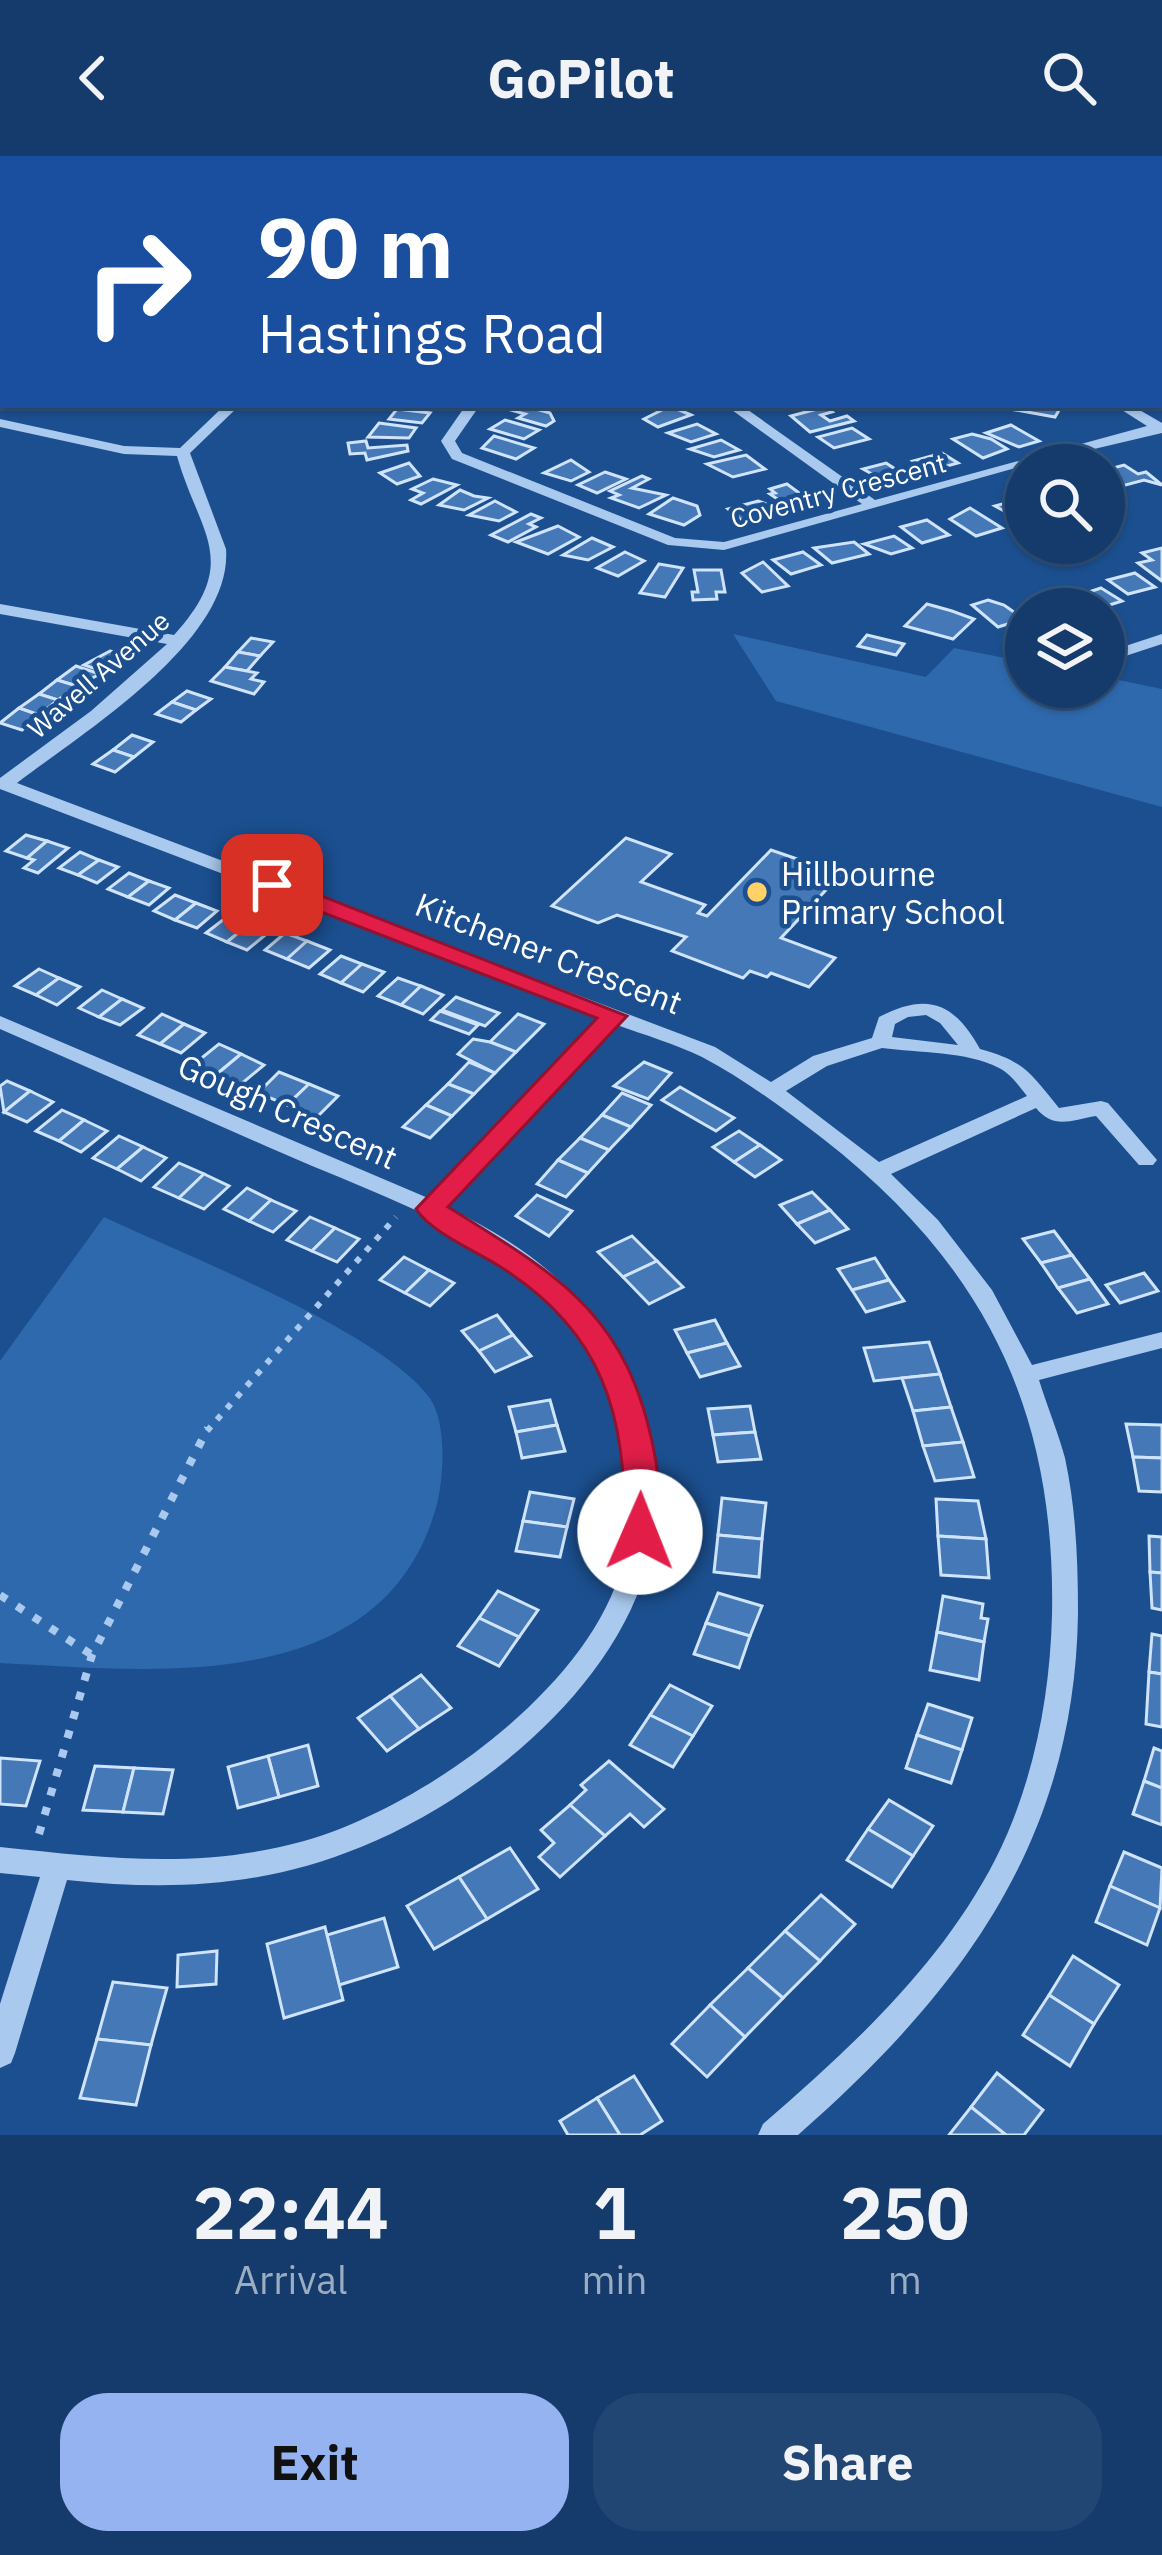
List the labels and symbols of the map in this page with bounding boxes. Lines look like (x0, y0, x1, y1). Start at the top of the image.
street label: Coventry Crescent (726, 444, 950, 536)
street label: Wavell Avenue (20, 603, 176, 745)
pin (221, 834, 323, 936)
place label: Hillbourne Primary School (781, 852, 1005, 933)
marker: Hillbourne Primary School (744, 879, 770, 905)
street label: Kitchener Crescent (410, 882, 688, 1024)
street label: Gough Crescent (172, 1043, 404, 1179)
position arrow (577, 1469, 703, 1595)

